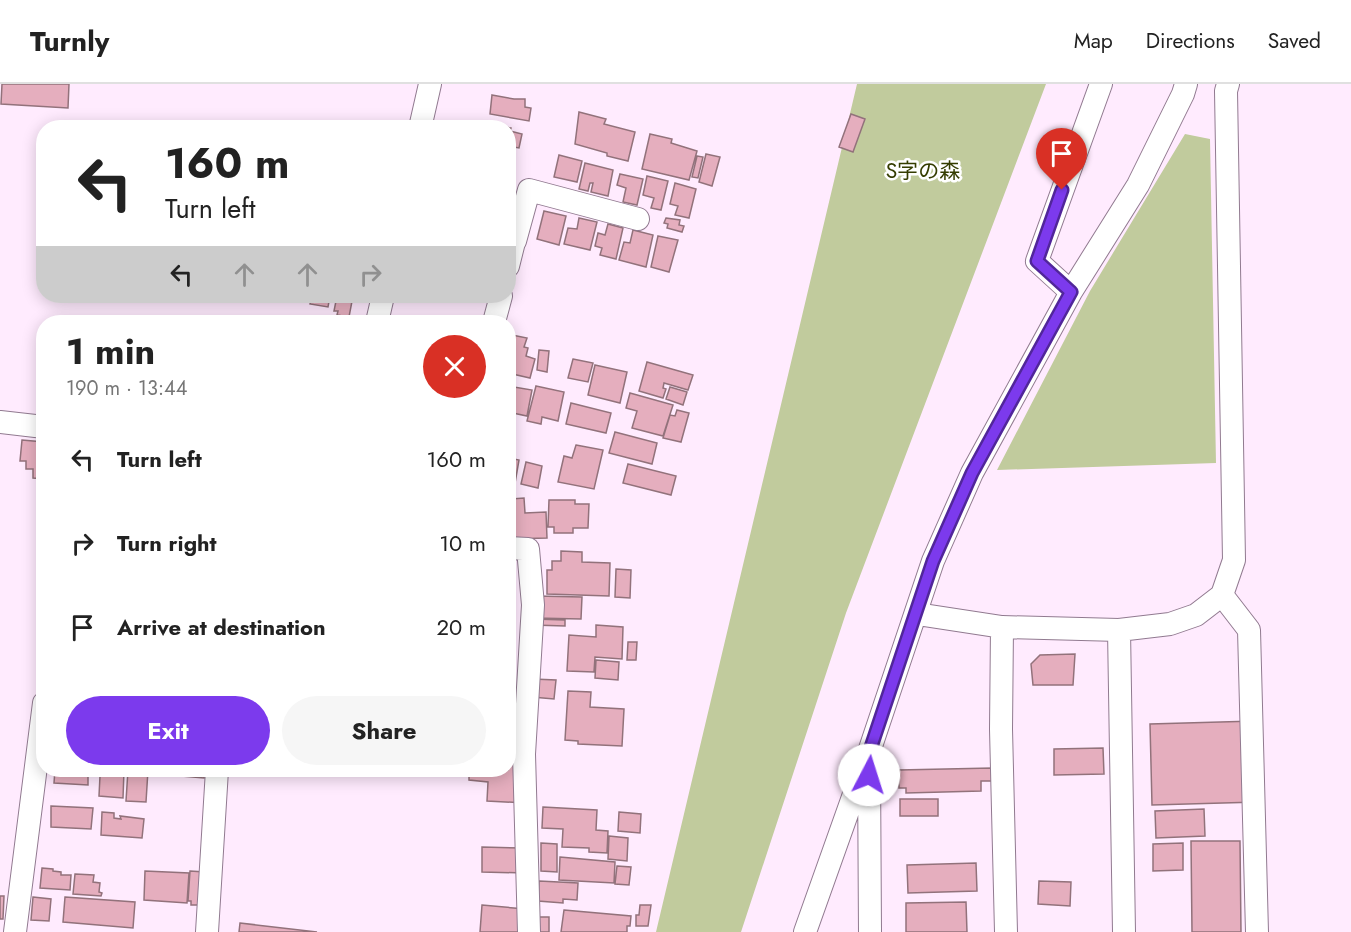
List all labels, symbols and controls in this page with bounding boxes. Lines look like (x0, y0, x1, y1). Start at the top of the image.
text: Turnly (30, 21, 109, 62)
text: Map (1074, 26, 1113, 56)
text: Directions (1146, 26, 1235, 56)
text: Saved (1268, 26, 1321, 56)
pin (1036, 128, 1087, 190)
text: 160 m (165, 133, 289, 194)
icon: arrive (1045, 137, 1078, 170)
icon: left (66, 144, 144, 222)
park label: S字の森 (886, 156, 960, 186)
text: Turn left (165, 189, 255, 228)
icon: left (165, 258, 198, 291)
icon: ahead (228, 258, 261, 291)
icon: ahead (291, 258, 324, 291)
icon: right (354, 258, 387, 291)
text: 1 min (66, 325, 155, 377)
button: close (423, 335, 486, 398)
text: 190 m · 13:44 (66, 374, 187, 403)
icon: left (66, 443, 99, 476)
text: Turn left (117, 443, 202, 475)
text: 160 m (426, 443, 486, 475)
icon: right (66, 527, 99, 560)
text: Turn right (117, 527, 217, 559)
text: 10 m (439, 527, 486, 559)
icon: arrive (66, 611, 99, 644)
text: Arrive at destination (117, 611, 326, 643)
text: 20 m (437, 611, 486, 643)
button: Exit (66, 696, 270, 765)
button: Share (282, 696, 486, 765)
position arrow (837, 743, 901, 807)

